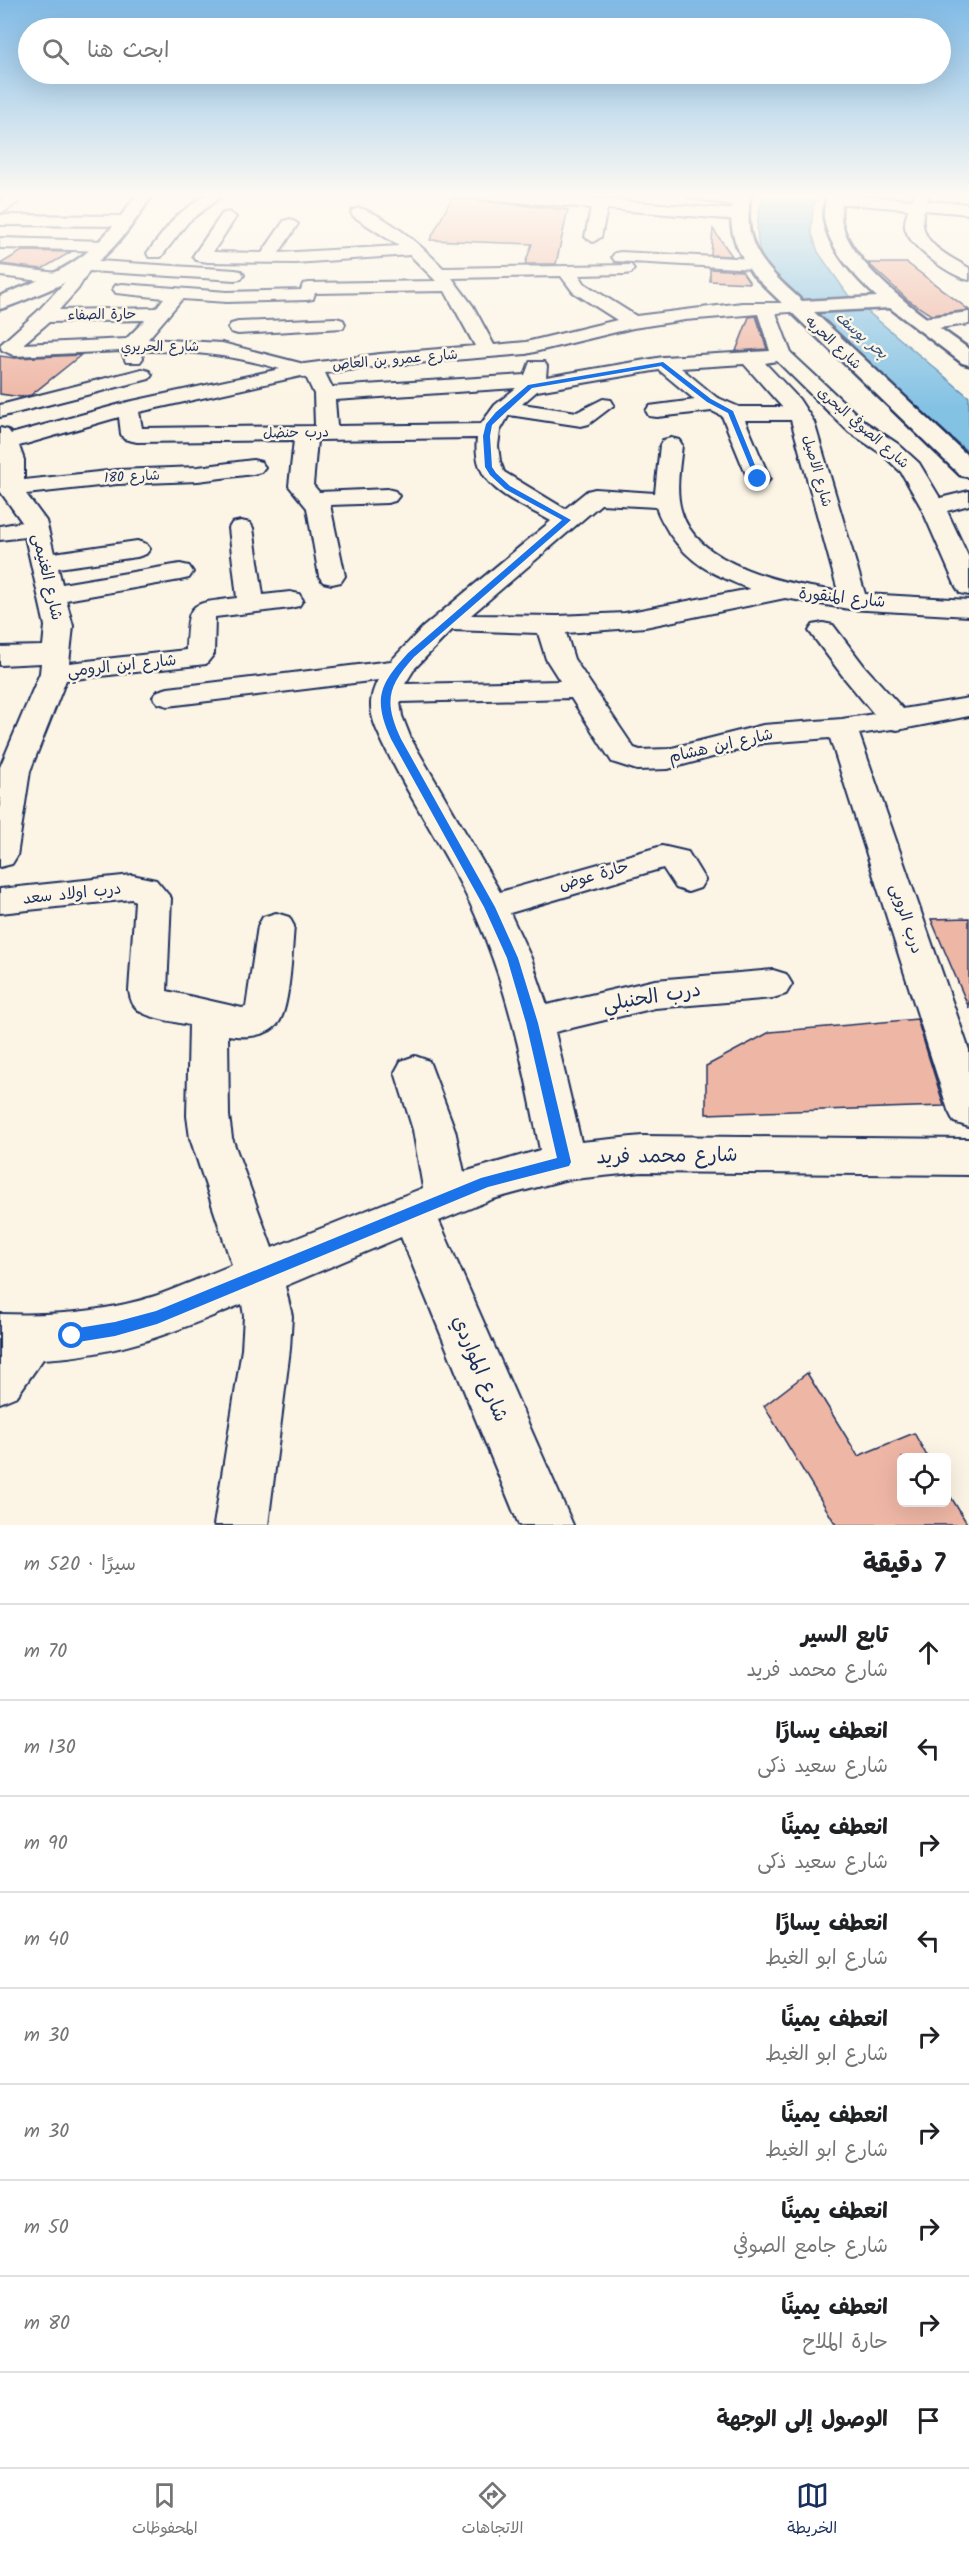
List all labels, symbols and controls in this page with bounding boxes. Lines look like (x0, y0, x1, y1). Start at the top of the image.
search box (18, 18, 951, 84)
text: ابحث هنا (87, 34, 169, 69)
icon: search (39, 35, 72, 68)
street label: حارة الصفاء (68, 303, 136, 327)
water label: بحر يوسف (829, 306, 893, 366)
street label: شارع الحريه (800, 311, 866, 375)
street label: شارع الحريري (121, 336, 199, 358)
street label: شارع عمرو بن العاص (331, 344, 459, 376)
street label: شارع الصوفي البحرى (812, 382, 914, 474)
street label: درب حنضل (263, 421, 329, 445)
street label: شارع الاصيل (796, 432, 838, 510)
street label: شارع 180 (104, 465, 160, 489)
route end (744, 465, 770, 491)
street label: شارع الغنيمى (25, 531, 69, 623)
street label: شارع المنقورة (797, 581, 887, 615)
street label: شارع ابن الرومي (66, 648, 178, 685)
street label: شارع ابن هشام (666, 722, 776, 770)
street label: حارة عوض (556, 854, 632, 898)
street label: درب اولاد سعد (21, 876, 123, 912)
street label: درب الروبى (883, 881, 929, 957)
street label: درب الحنبلي (601, 974, 703, 1022)
street label: شارع محمد فريد (596, 1140, 738, 1174)
street label: شارع المواردي (442, 1310, 516, 1428)
route start (58, 1322, 84, 1348)
map controls (897, 1453, 951, 1507)
button: locate (897, 1453, 951, 1507)
text: 7 دقيقة (863, 1544, 945, 1586)
text: سيرًا · 520 m (24, 1549, 136, 1581)
text: تابع السير (801, 1619, 888, 1654)
text: 70 m (24, 1636, 67, 1668)
icon: ahead (912, 1636, 945, 1669)
text: شارع محمد فريد (747, 1655, 888, 1687)
text: انعطف يسارًا (776, 1715, 888, 1750)
text: 130 m (24, 1732, 76, 1764)
icon: left (912, 1732, 945, 1765)
text: شارع سعيد ذكى (757, 1751, 888, 1783)
text: انعطف يمينًا (781, 1811, 888, 1846)
text: 90 m (24, 1828, 68, 1860)
icon: right (912, 1828, 945, 1861)
text: شارع سعيد ذكى (757, 1847, 888, 1879)
text: انعطف يسارًا (776, 1907, 888, 1942)
text: 40 m (24, 1924, 69, 1956)
icon: left (912, 1924, 945, 1957)
text: شارع ابو الغيط (765, 1943, 888, 1975)
text: انعطف يمينًا (781, 2003, 888, 2038)
text: 30 m (24, 2020, 69, 2052)
icon: right (912, 2020, 945, 2053)
text: شارع ابو الغيط (765, 2039, 888, 2071)
text: انعطف يمينًا (781, 2099, 888, 2134)
text: 30 m (24, 2116, 69, 2148)
icon: right (912, 2116, 945, 2149)
text: شارع ابو الغيط (765, 2135, 888, 2167)
text: انعطف يمينًا (781, 2195, 888, 2230)
text: 50 m (24, 2212, 69, 2244)
icon: right (912, 2212, 945, 2245)
text: شارع جامع الصوفي (733, 2231, 888, 2263)
text: انعطف يمينًا (781, 2291, 888, 2326)
text: 80 m (24, 2308, 70, 2340)
icon: right (912, 2308, 945, 2341)
text: حارة الملاح (803, 2327, 888, 2359)
text: الوصول إلى الوجهة (716, 2403, 888, 2438)
icon: arrive (912, 2404, 945, 2437)
tab: المحفوظات (132, 2479, 198, 2542)
tab: الاتجاهات (462, 2479, 523, 2542)
tab: الخريطة (787, 2479, 837, 2542)

